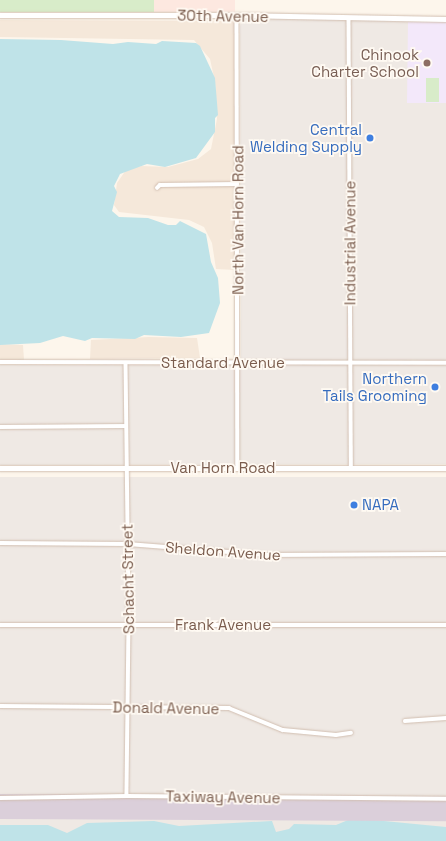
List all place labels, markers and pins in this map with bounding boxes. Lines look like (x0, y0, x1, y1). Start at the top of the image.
place label: Chinook Charter School (311, 45, 419, 80)
marker: Chinook Charter School (422, 58, 432, 68)
place label: Central Welding Supply (250, 120, 362, 155)
marker: Central Welding Supply (365, 133, 375, 143)
place label: Northern Tails Grooming (323, 369, 427, 404)
marker: Northern Tails Grooming (430, 382, 440, 392)
place label: NAPA (362, 496, 399, 514)
marker: NAPA (349, 500, 359, 510)

